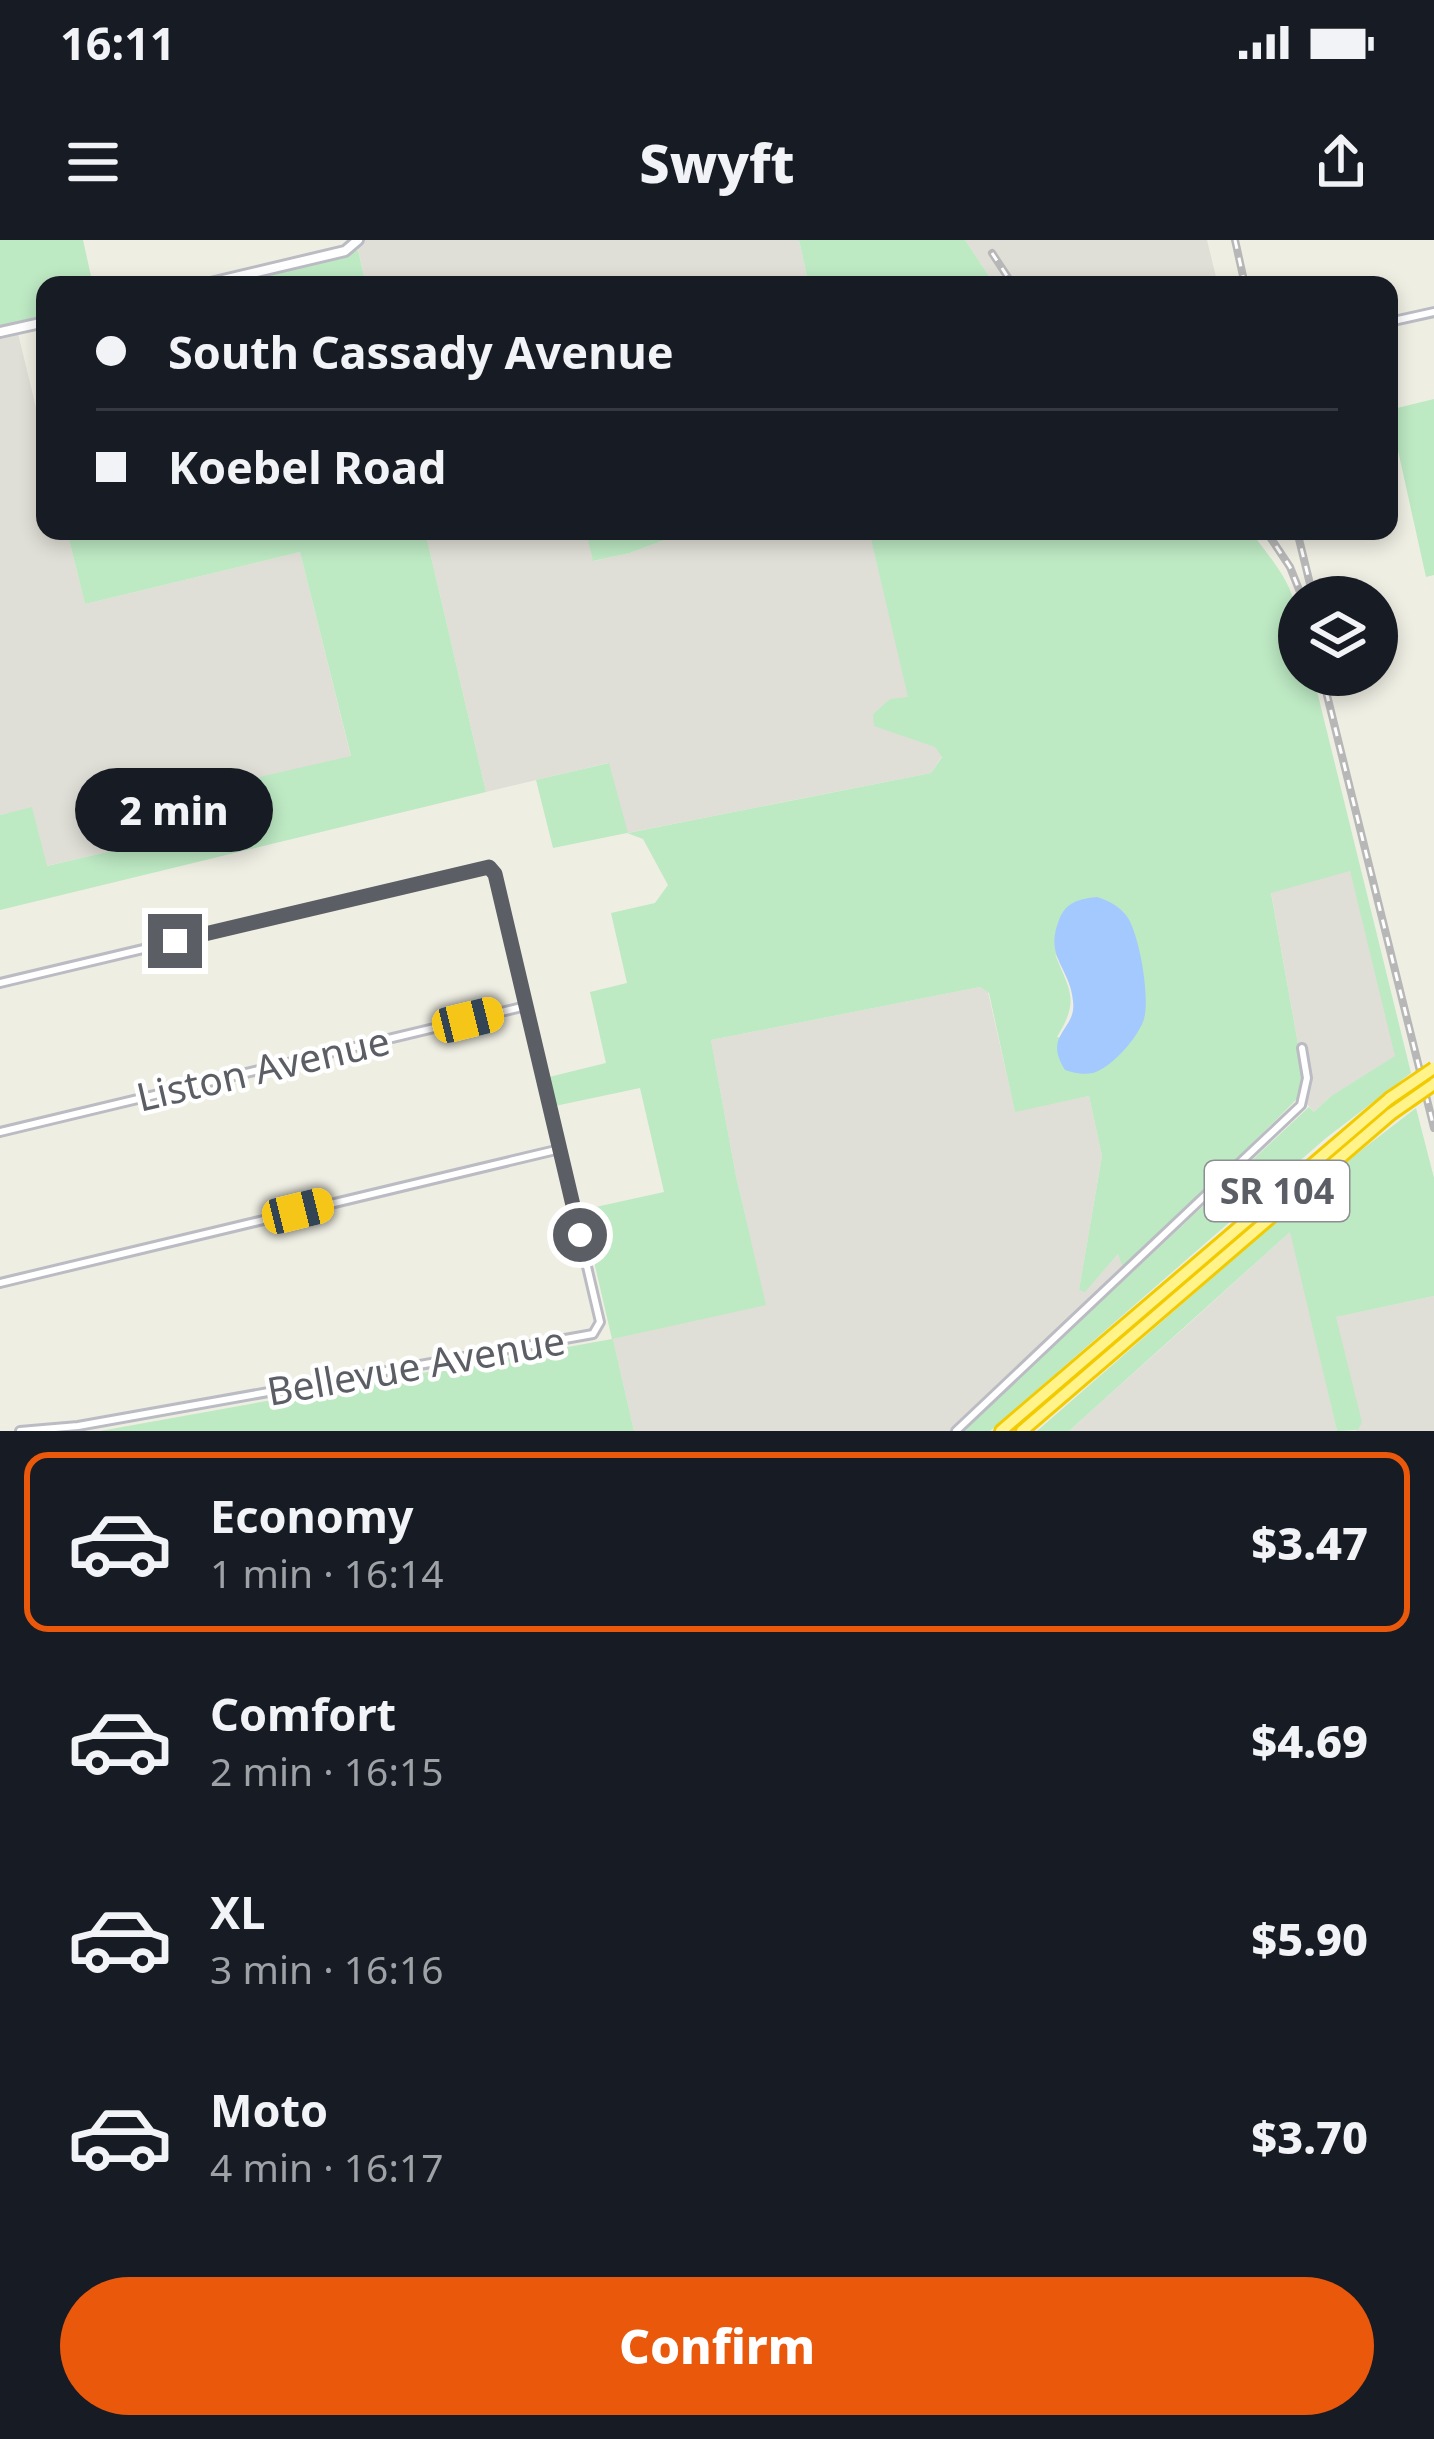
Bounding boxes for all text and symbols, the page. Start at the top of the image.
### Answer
text: 16:11 [60,12,176,73]
text: Swyft [639,125,795,199]
icon: menu [60,129,126,195]
icon: share [1308,129,1374,195]
text: South Cassady Avenue [168,321,674,382]
text: Koebel Road [168,436,446,497]
map controls [1278,576,1398,696]
button: layers [1278,576,1398,696]
callout: 2 min [76,767,274,851]
text: 2 min [120,783,228,836]
route end [148,914,202,968]
car [429,994,507,1046]
street label: Liston Avenue [131,1013,394,1122]
road number: SR 104 [1205,1161,1349,1221]
car [259,1185,337,1237]
route start [553,1208,607,1262]
street label: Bellevue Avenue [263,1312,569,1417]
text: Economy [210,1485,414,1546]
icon: car [66,1488,174,1596]
text: $3.47 [1251,1512,1368,1573]
text: 1 min · 16:14 [210,1546,444,1599]
text: Comfort [210,1683,396,1744]
icon: car [66,1686,174,1794]
text: $4.69 [1251,1710,1368,1771]
text: 2 min · 16:15 [210,1744,444,1797]
text: XL [210,1881,265,1942]
icon: car [66,1884,174,1992]
text: $5.90 [1251,1908,1368,1969]
text: 3 min · 16:16 [210,1942,444,1995]
text: Moto [210,2079,328,2140]
icon: car [66,2082,174,2190]
text: $3.70 [1251,2106,1368,2167]
text: 4 min · 16:17 [210,2140,444,2193]
button: Confirm [60,2277,1374,2415]

